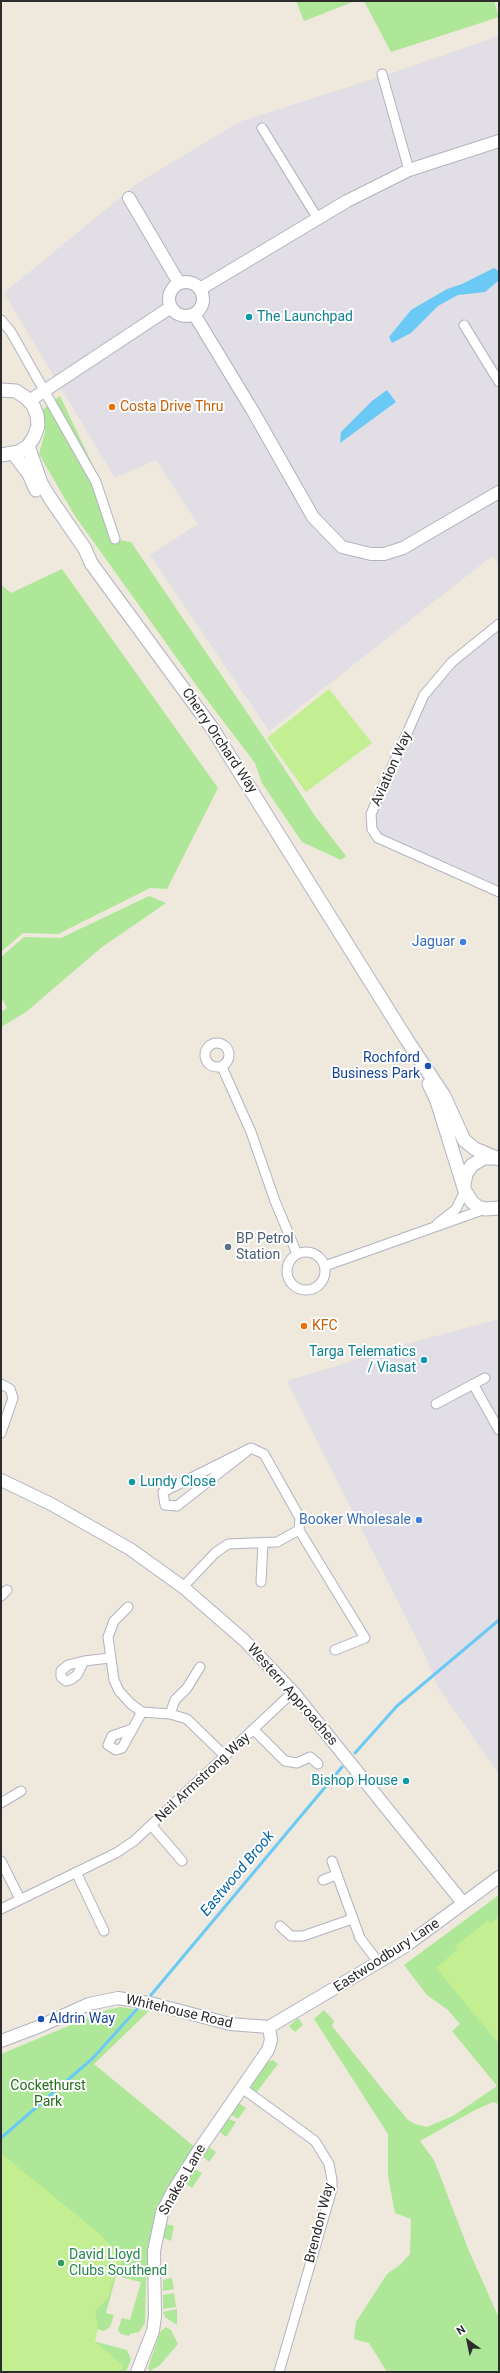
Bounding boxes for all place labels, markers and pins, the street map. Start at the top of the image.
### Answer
place label: The Launchpad [257,309,353,325]
marker: The Launchpad [244,312,254,322]
place label: Costa Drive Thru [120,399,223,415]
marker: Costa Drive Thru [107,402,117,412]
place label: Jaguar [412,934,455,950]
marker: Jaguar [458,937,468,947]
place label: Rochford Business Park [332,1050,420,1082]
marker: Rochford Business Park [423,1061,433,1071]
place label: BP Petrol Station [236,1231,294,1264]
marker: BP Petrol Station [223,1242,233,1252]
place label: KFC [312,1318,338,1334]
marker: KFC [299,1321,309,1331]
place label: Targa Telematics / Viasat [309,1344,416,1376]
marker: Targa Telematics / Viasat [419,1355,429,1365]
place label: Lundy Close [140,1474,216,1490]
marker: Lundy Close [127,1477,137,1487]
place label: Booker Wholesale [299,1512,411,1528]
marker: Booker Wholesale [414,1515,424,1525]
place label: Bishop House [311,1773,398,1789]
marker: Bishop House [401,1776,411,1786]
place label: Aldrin Way [49,2011,115,2027]
marker: Aldrin Way [36,2014,46,2024]
place label: David Lloyd Clubs Southend [69,2247,167,2280]
marker: David Lloyd Clubs Southend [56,2258,66,2268]

